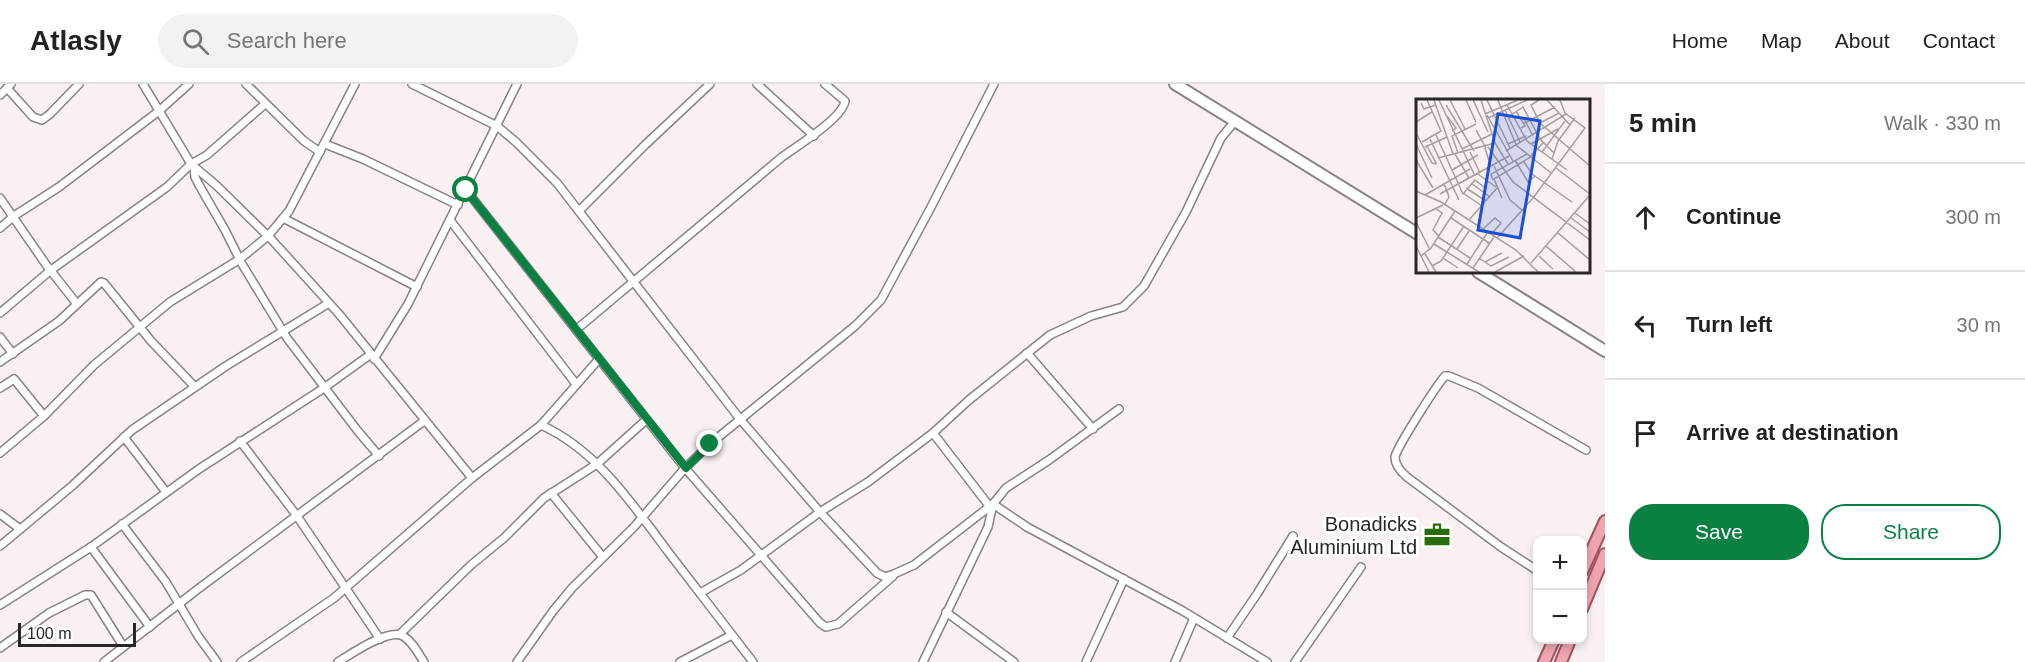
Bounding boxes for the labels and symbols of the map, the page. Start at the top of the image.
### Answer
inset map [1416,99,1590,273]
route start [452,176,478,202]
route end [696,430,722,456]
place label: Bonadicks Aluminium Ltd [1290,513,1417,558]
office icon: Bonadicks Aluminium Ltd [1422,520,1452,550]
scale bar [18,620,136,648]

